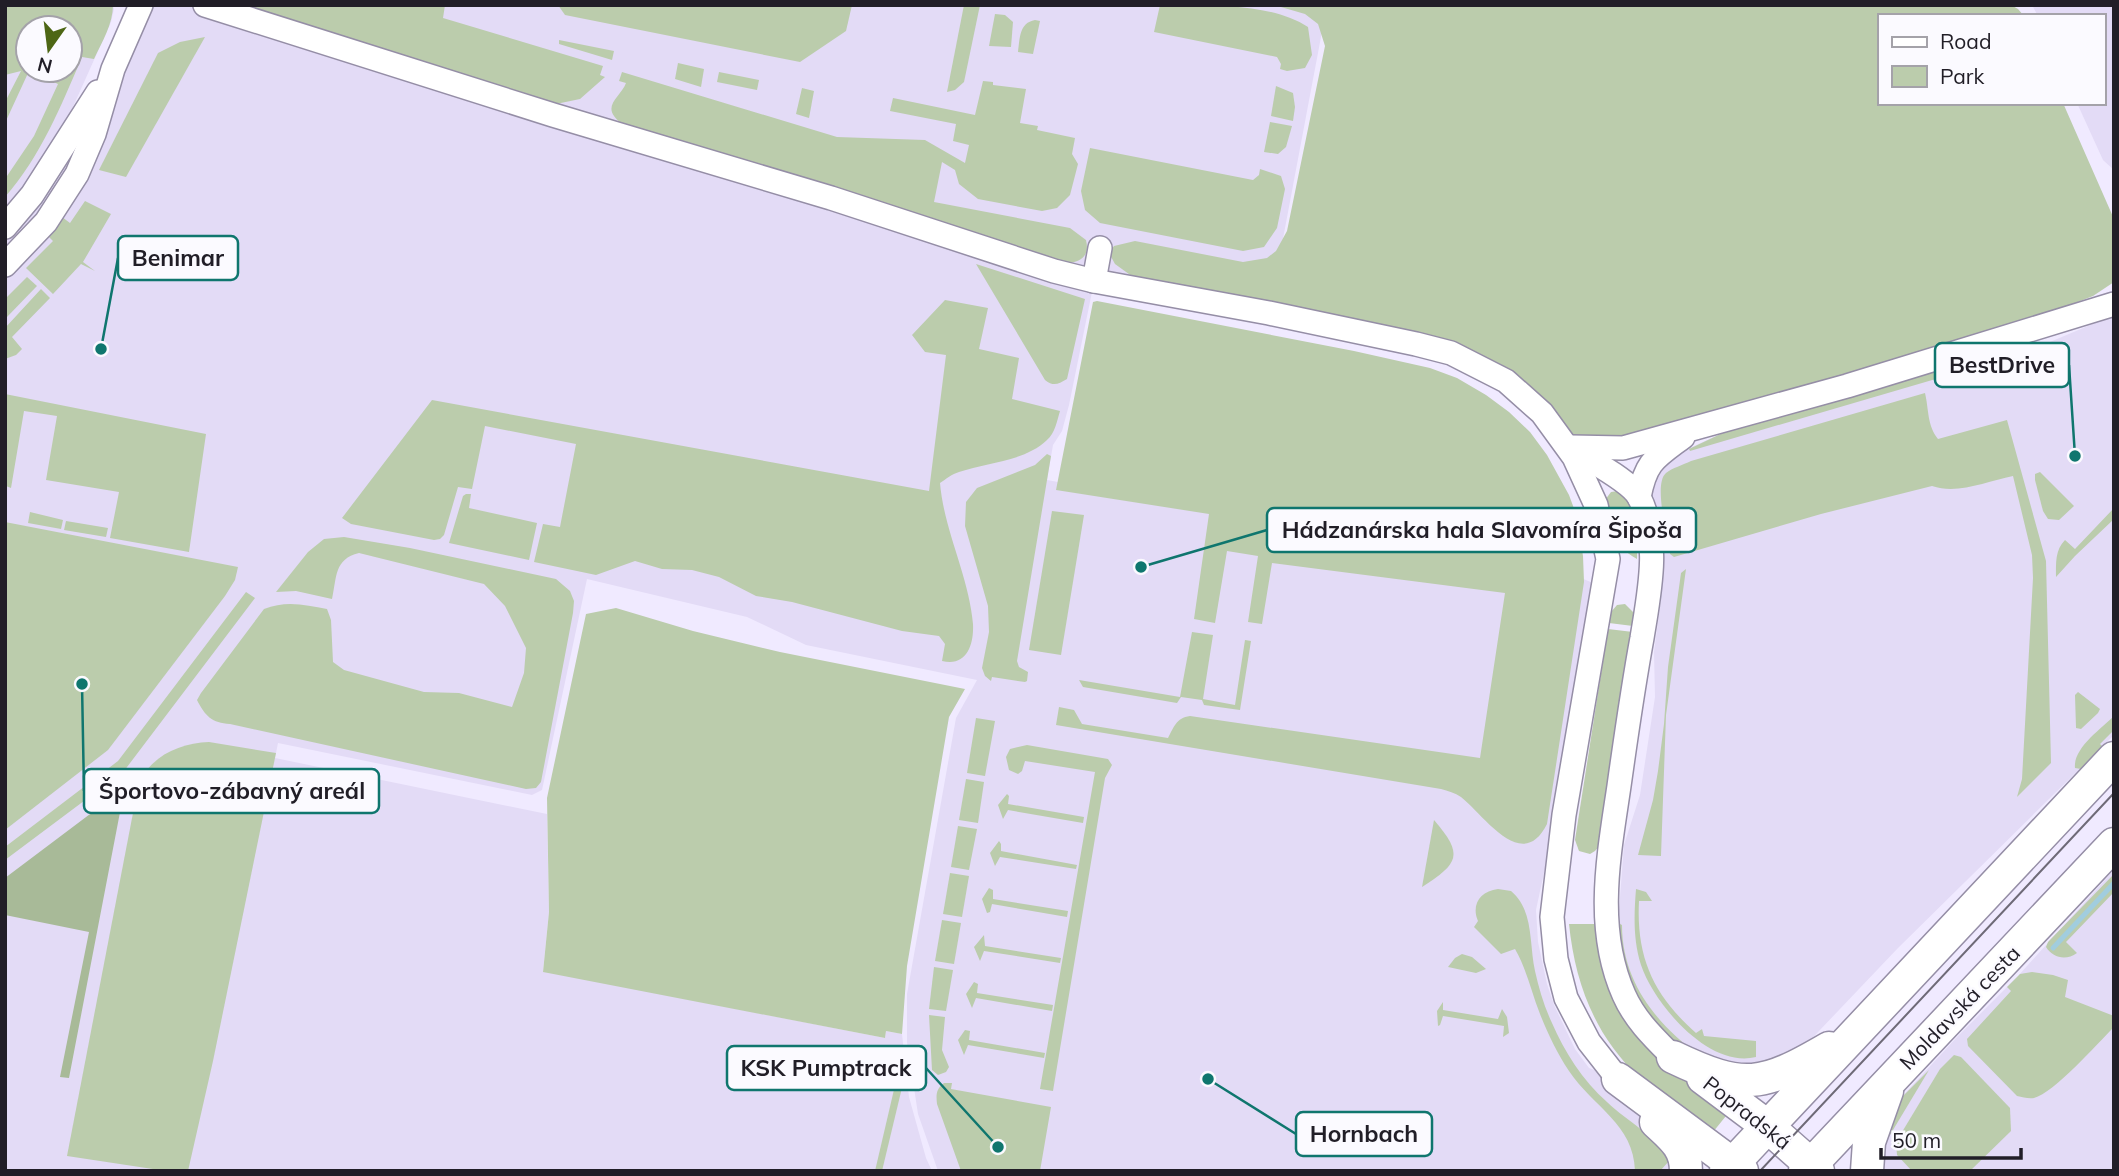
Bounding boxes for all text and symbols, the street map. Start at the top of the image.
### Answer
north arrow [14,14,84,84]
legend [1878,14,2105,105]
text: Road [1940,28,1991,54]
text: N [35,52,55,79]
text: Park [1940,63,1984,89]
callout: Benimar [118,236,238,280]
text: Benimar [132,243,224,272]
callout: BestDrive [1935,343,2069,387]
text: BestDrive [1949,350,2055,379]
callout: Hádzanárska hala Slavomíra Šipoša [1267,508,1696,552]
text: Hádzanárska hala Slavomíra Šipoša [1282,515,1682,544]
callout: Športovo-zábavný areál [84,769,379,813]
text: Športovo-zábavný areál [99,776,365,805]
street label: Moldavská cesta [1894,940,2025,1075]
callout: KSK Pumptrack [727,1046,926,1090]
text: KSK Pumptrack [740,1053,913,1082]
street label: Popradská [1699,1070,1797,1155]
callout: Hornbach [1296,1112,1432,1156]
scale bar [1881,1116,2021,1160]
text: Hornbach [1310,1119,1418,1148]
text: 50 m [1892,1127,1941,1153]

